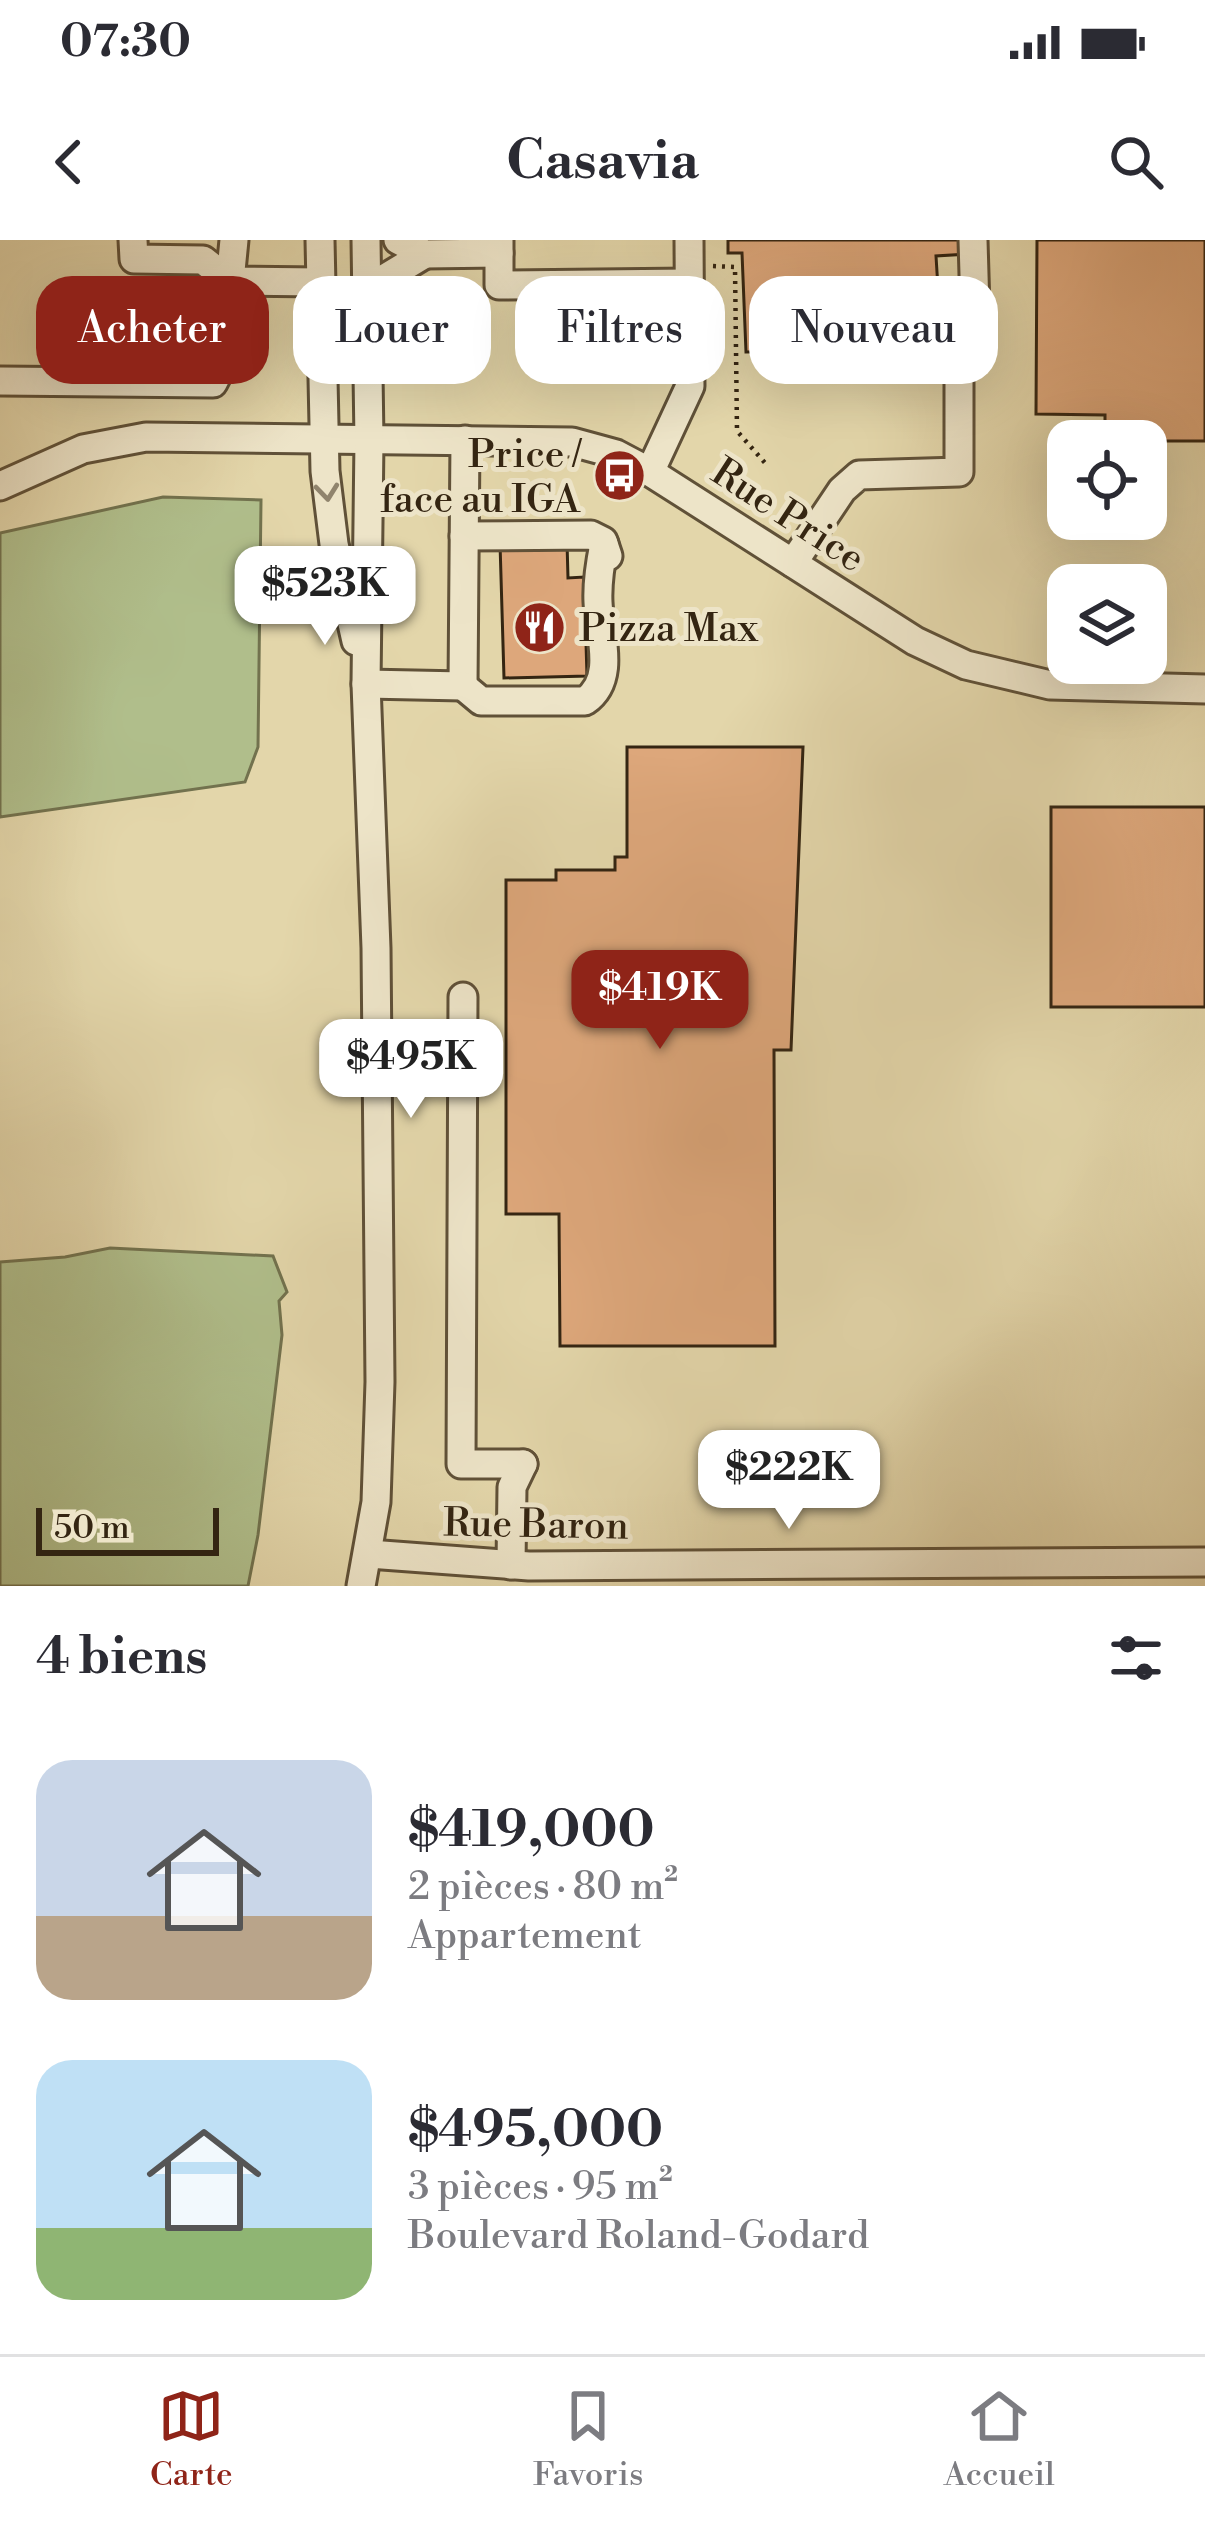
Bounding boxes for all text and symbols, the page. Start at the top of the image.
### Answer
text: 07:30 [60,14,191,71]
text: Casavia [506,128,699,196]
icon: back [36,129,102,195]
icon: search [1103,129,1169,195]
chip: Acheter [36,276,269,384]
chip: Louer [293,276,491,384]
chip: Filtres [515,276,725,384]
chip: Nouveau [749,276,998,384]
map controls [1047,420,1167,684]
button: locate [1047,420,1167,540]
place label: Price / face au IGA [380,431,583,525]
bus stop icon: Price / face au IGA [591,447,647,503]
street label: Rue Price [702,448,874,584]
one-way arrow [314,482,340,501]
pin: $523K [241,546,409,648]
text: $523K [262,560,388,609]
button: layers [1047,564,1167,684]
restaurant icon: Pizza Max [512,599,568,655]
place label: Pizza Max [579,605,759,654]
pin: $419K [576,950,744,1052]
text: $419K [598,964,722,1013]
pin: $495K [327,1019,495,1121]
text: $495K [346,1033,476,1082]
pin: $222K [705,1430,873,1532]
text: $222K [725,1444,853,1493]
street label: Rue Baron [443,1499,629,1552]
scale bar [36,1502,219,1555]
text: 50 m [54,1508,130,1549]
icon: filters [1103,1625,1169,1691]
text: 4 biens [36,1626,207,1690]
text: $419,000 [408,1799,655,1863]
icon: home [132,1808,276,1952]
text: 2 pièces · 80 m² [408,1863,678,1912]
text: Appartement [408,1912,642,1961]
text: $495,000 [408,2099,663,2163]
icon: home [132,2108,276,2252]
text: 3 pièces · 95 m² [408,2163,673,2212]
text: Boulevard Roland-Godard [408,2212,869,2261]
tab: Carte [150,2383,233,2496]
tab: Favoris [533,2383,643,2496]
tab: Accueil [944,2383,1055,2496]

